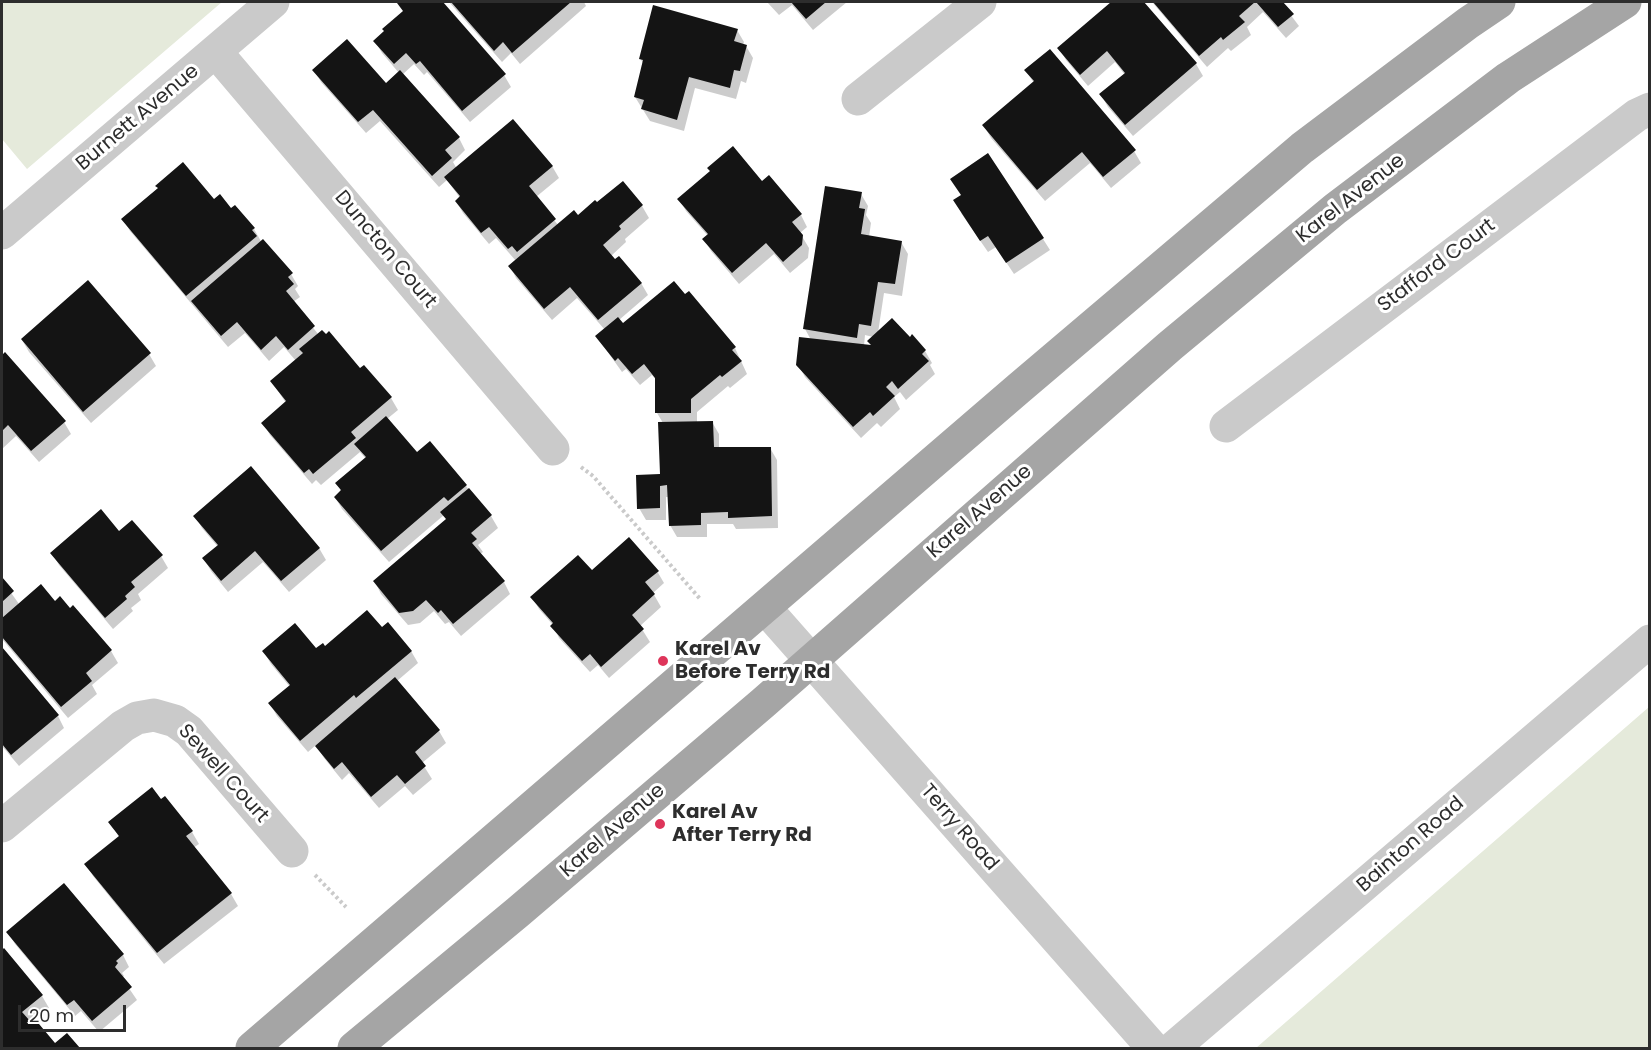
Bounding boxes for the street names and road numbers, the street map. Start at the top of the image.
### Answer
street label: Burnett Avenue [72,60,204,176]
street label: Karel Avenue [1292,149,1410,249]
street label: Duncton Court [329,186,441,314]
street label: Stafford Court [1374,214,1500,318]
street label: Karel Avenue [923,460,1037,564]
street label: Sewell Court [173,720,273,828]
street label: Karel Avenue [556,779,670,883]
street label: Terry Road [915,780,1003,876]
street label: Bainton Road [1353,792,1469,898]

